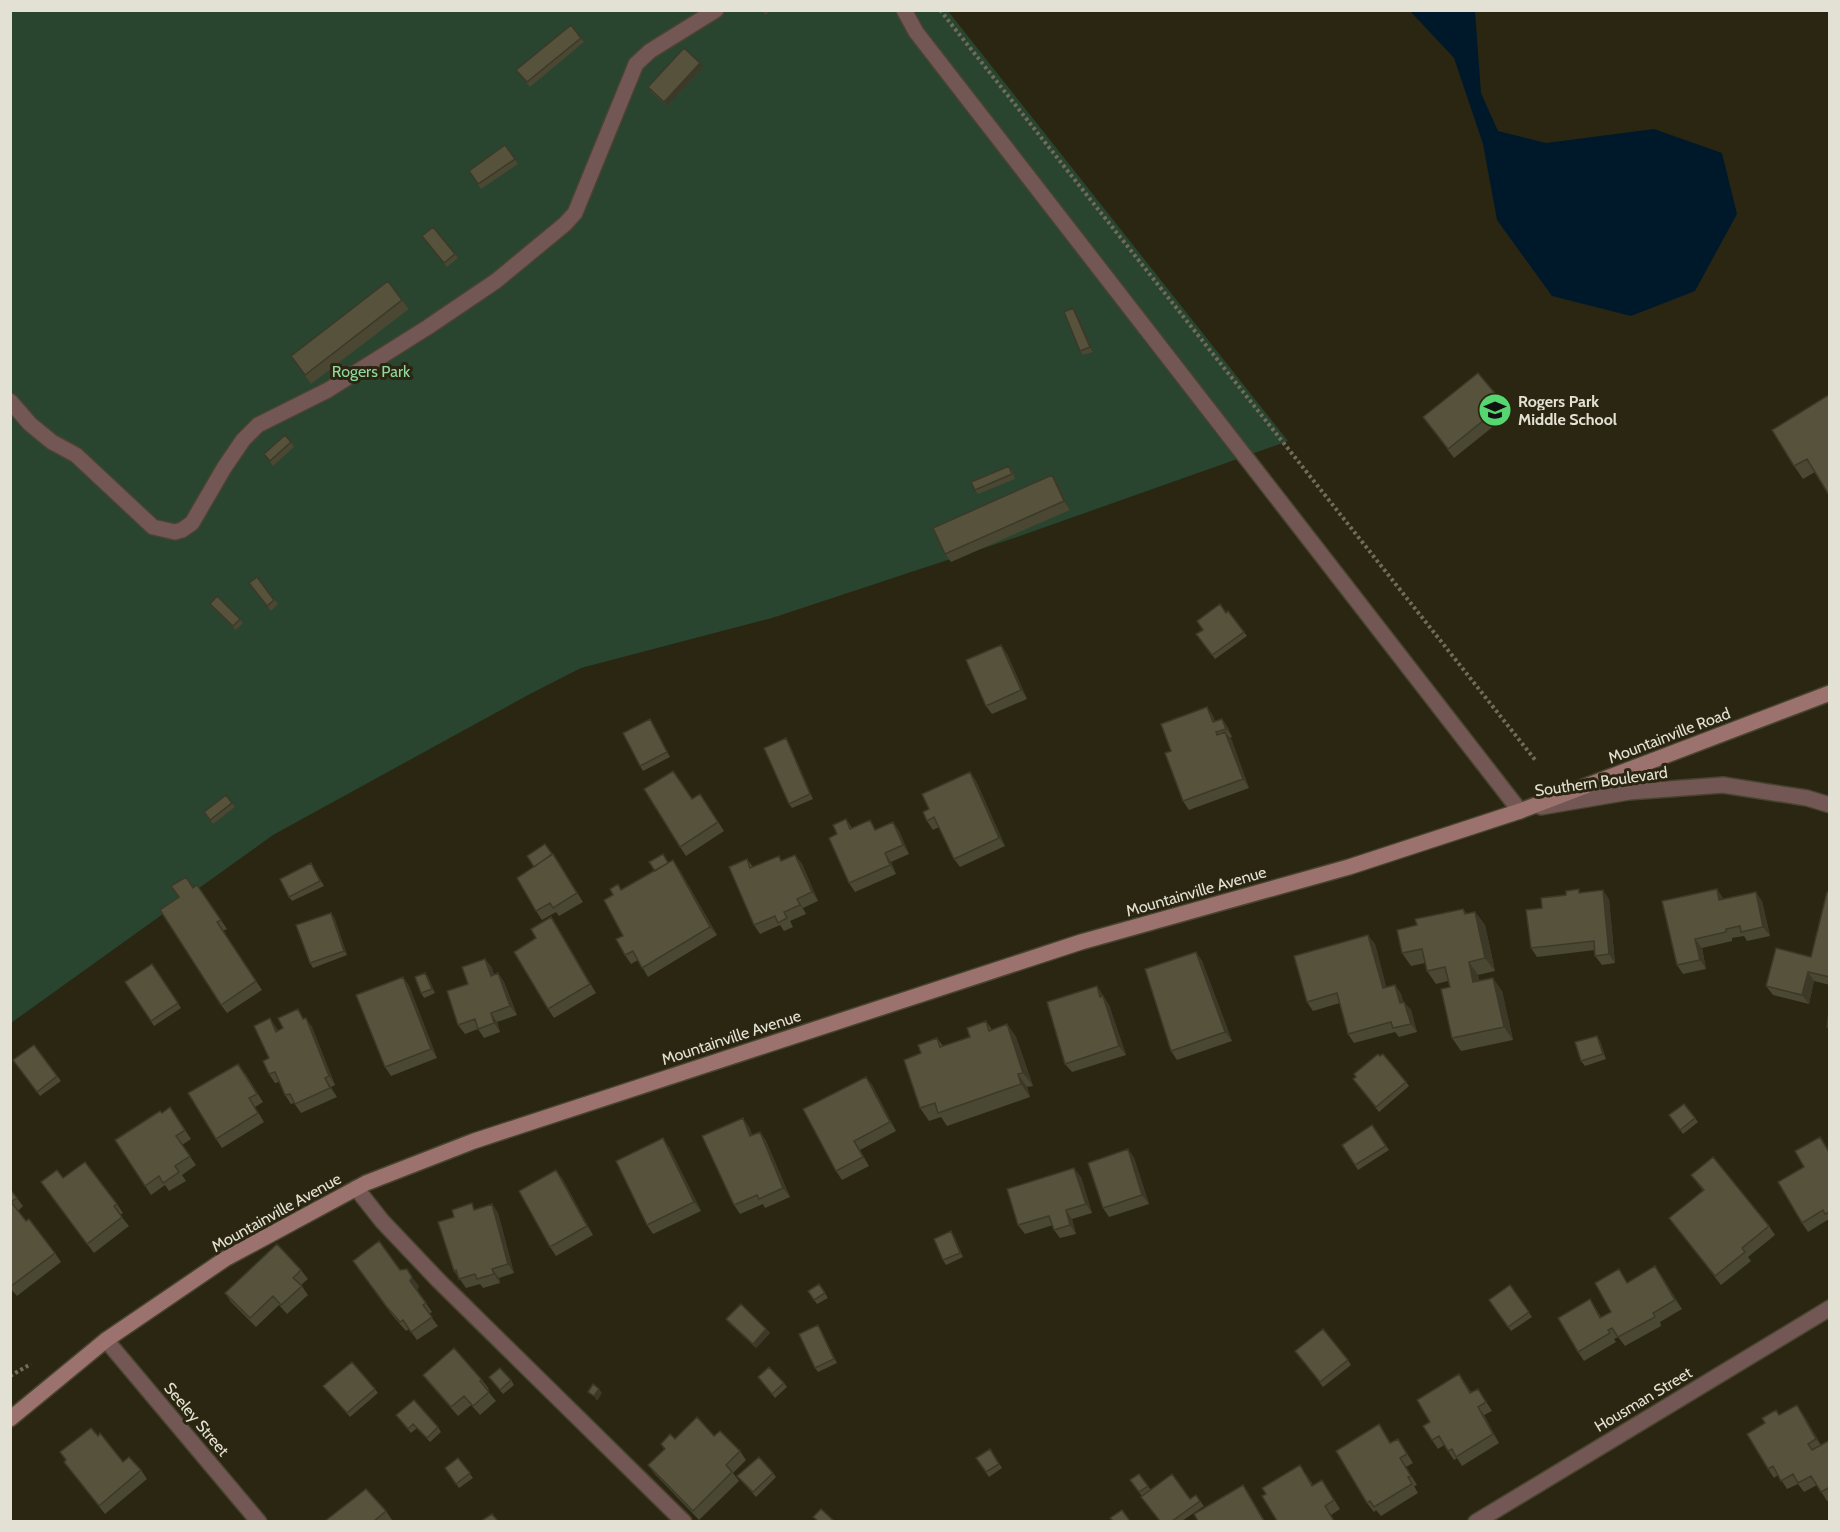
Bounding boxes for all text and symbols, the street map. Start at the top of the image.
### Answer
park label: Rogers Park [332,362,411,381]
school or university icon: Rogers Park Middle School [1477,392,1513,428]
place label: Rogers Park Middle School [1518,392,1617,429]
street label: Mountainville Road [1605,703,1733,767]
street label: Southern Boulevard [1533,763,1669,800]
street label: Mountainville Avenue [1124,862,1269,921]
street label: Mountainville Avenue [659,1006,803,1069]
street label: Mountainville Avenue [208,1169,344,1256]
street label: Housman Street [1591,1363,1696,1436]
street label: Seeley Street [160,1379,233,1460]

